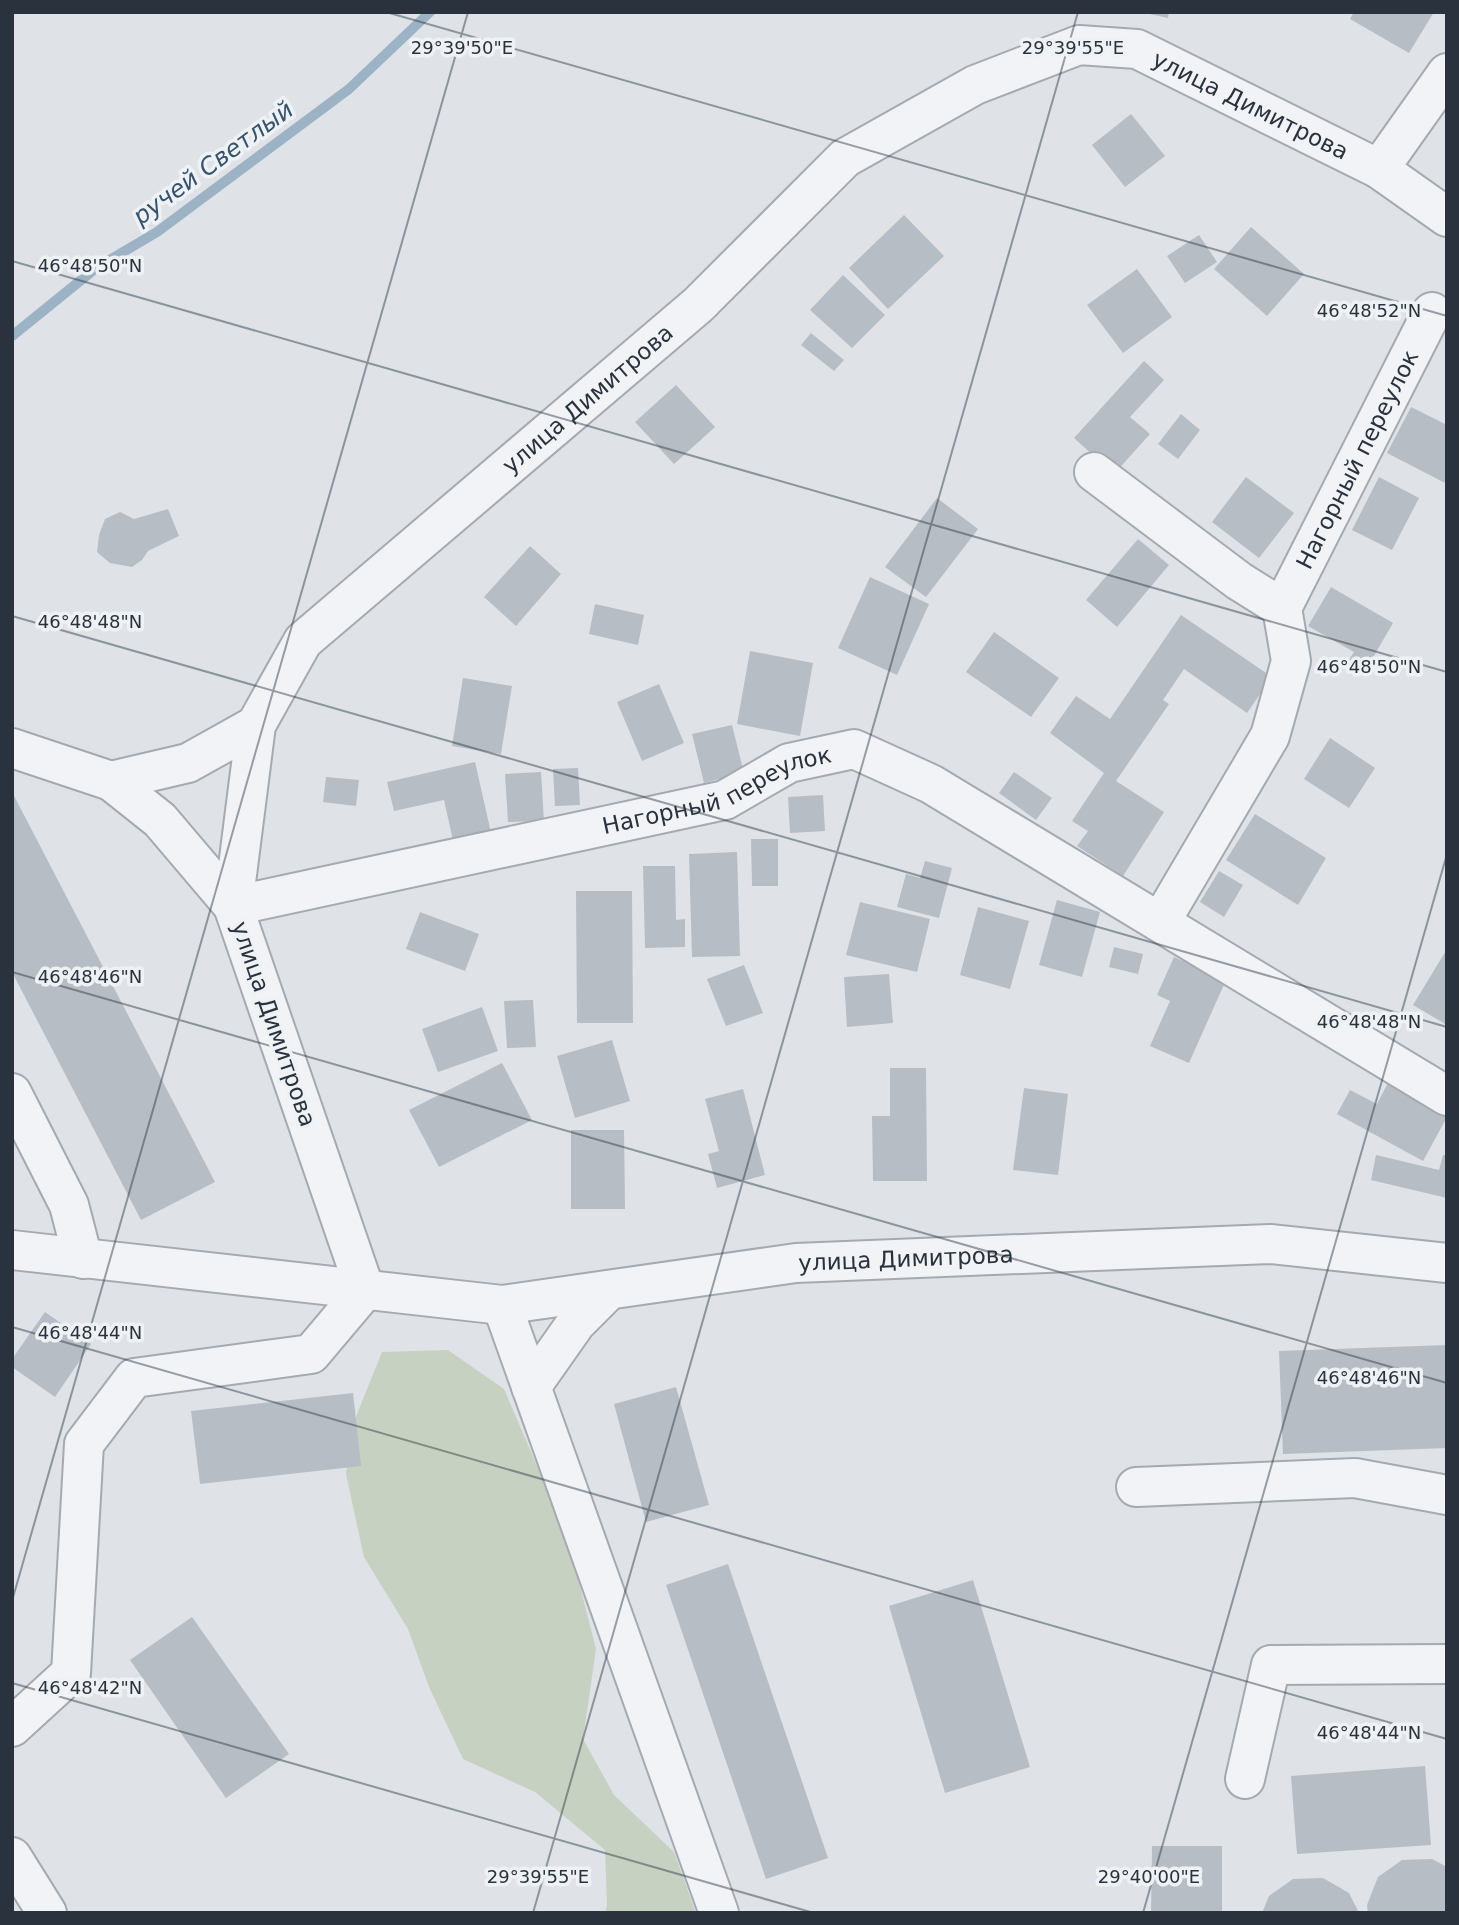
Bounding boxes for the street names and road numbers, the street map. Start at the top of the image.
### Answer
street label: улица Димитрова [1148,46,1353,165]
street label: улица Димитрова [497,319,678,479]
street label: Нагорный переулок [1291,345,1424,573]
street label: Нагорный переулок [600,741,834,839]
street label: улица Димитрова [227,918,321,1130]
street label: улица Димитрова [798,1241,1014,1276]

